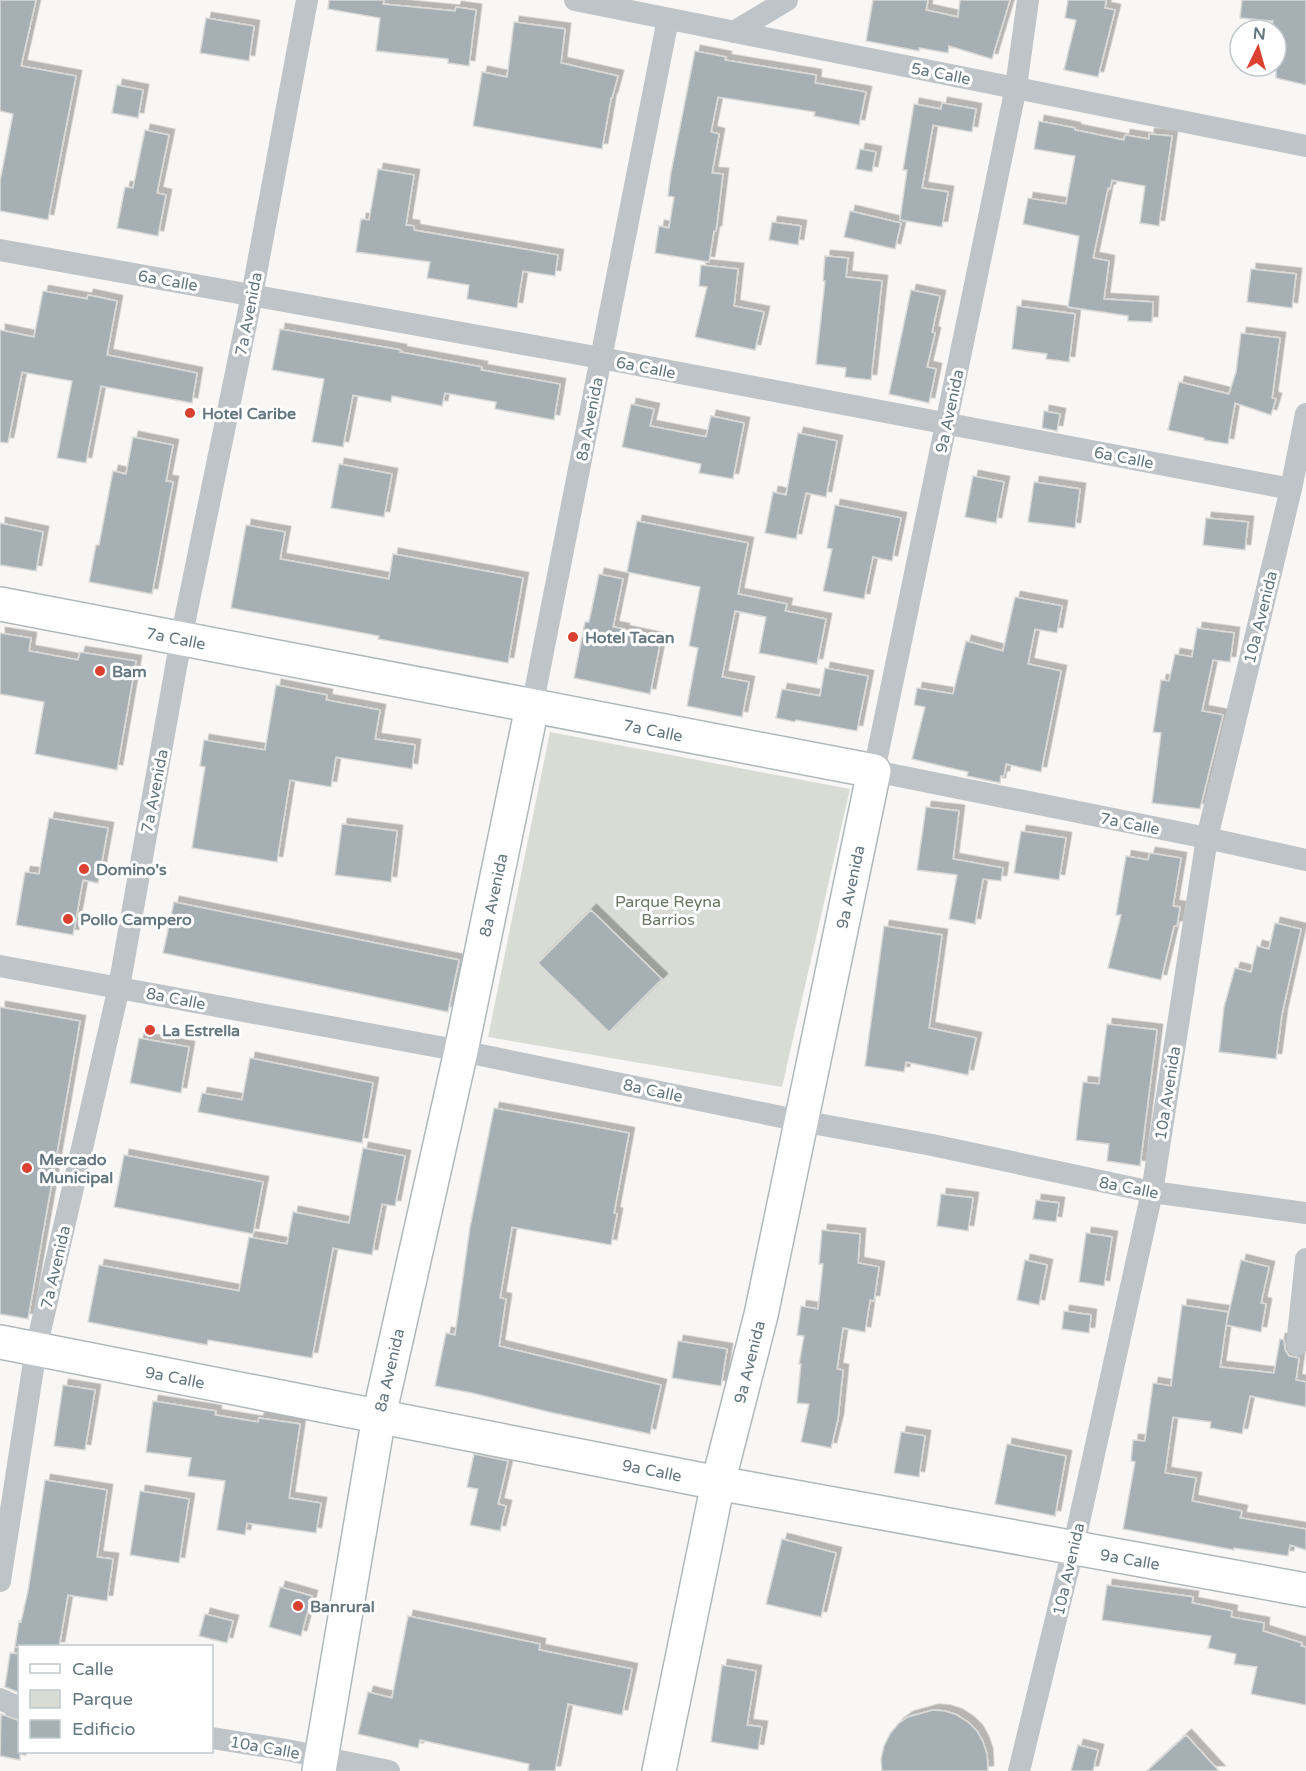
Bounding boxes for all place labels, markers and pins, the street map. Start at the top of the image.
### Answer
place label: Hotel Caribe [202,404,296,424]
marker: Hotel Caribe [183,406,197,420]
place label: Hotel Tacan [585,628,674,648]
marker: Hotel Tacan [566,630,580,644]
place label: Bam [112,662,147,682]
marker: Bam [93,664,107,678]
place label: Domino's [96,860,167,880]
marker: Domino's [77,862,91,876]
place label: Pollo Campero [80,910,192,930]
marker: Pollo Campero [61,912,75,926]
place label: La Estrella [162,1021,240,1041]
marker: La Estrella [143,1023,157,1037]
place label: Mercado Municipal [39,1150,113,1188]
marker: Mercado Municipal [20,1161,34,1175]
place label: Banrural [310,1597,375,1617]
marker: Banrural [291,1599,305,1613]

